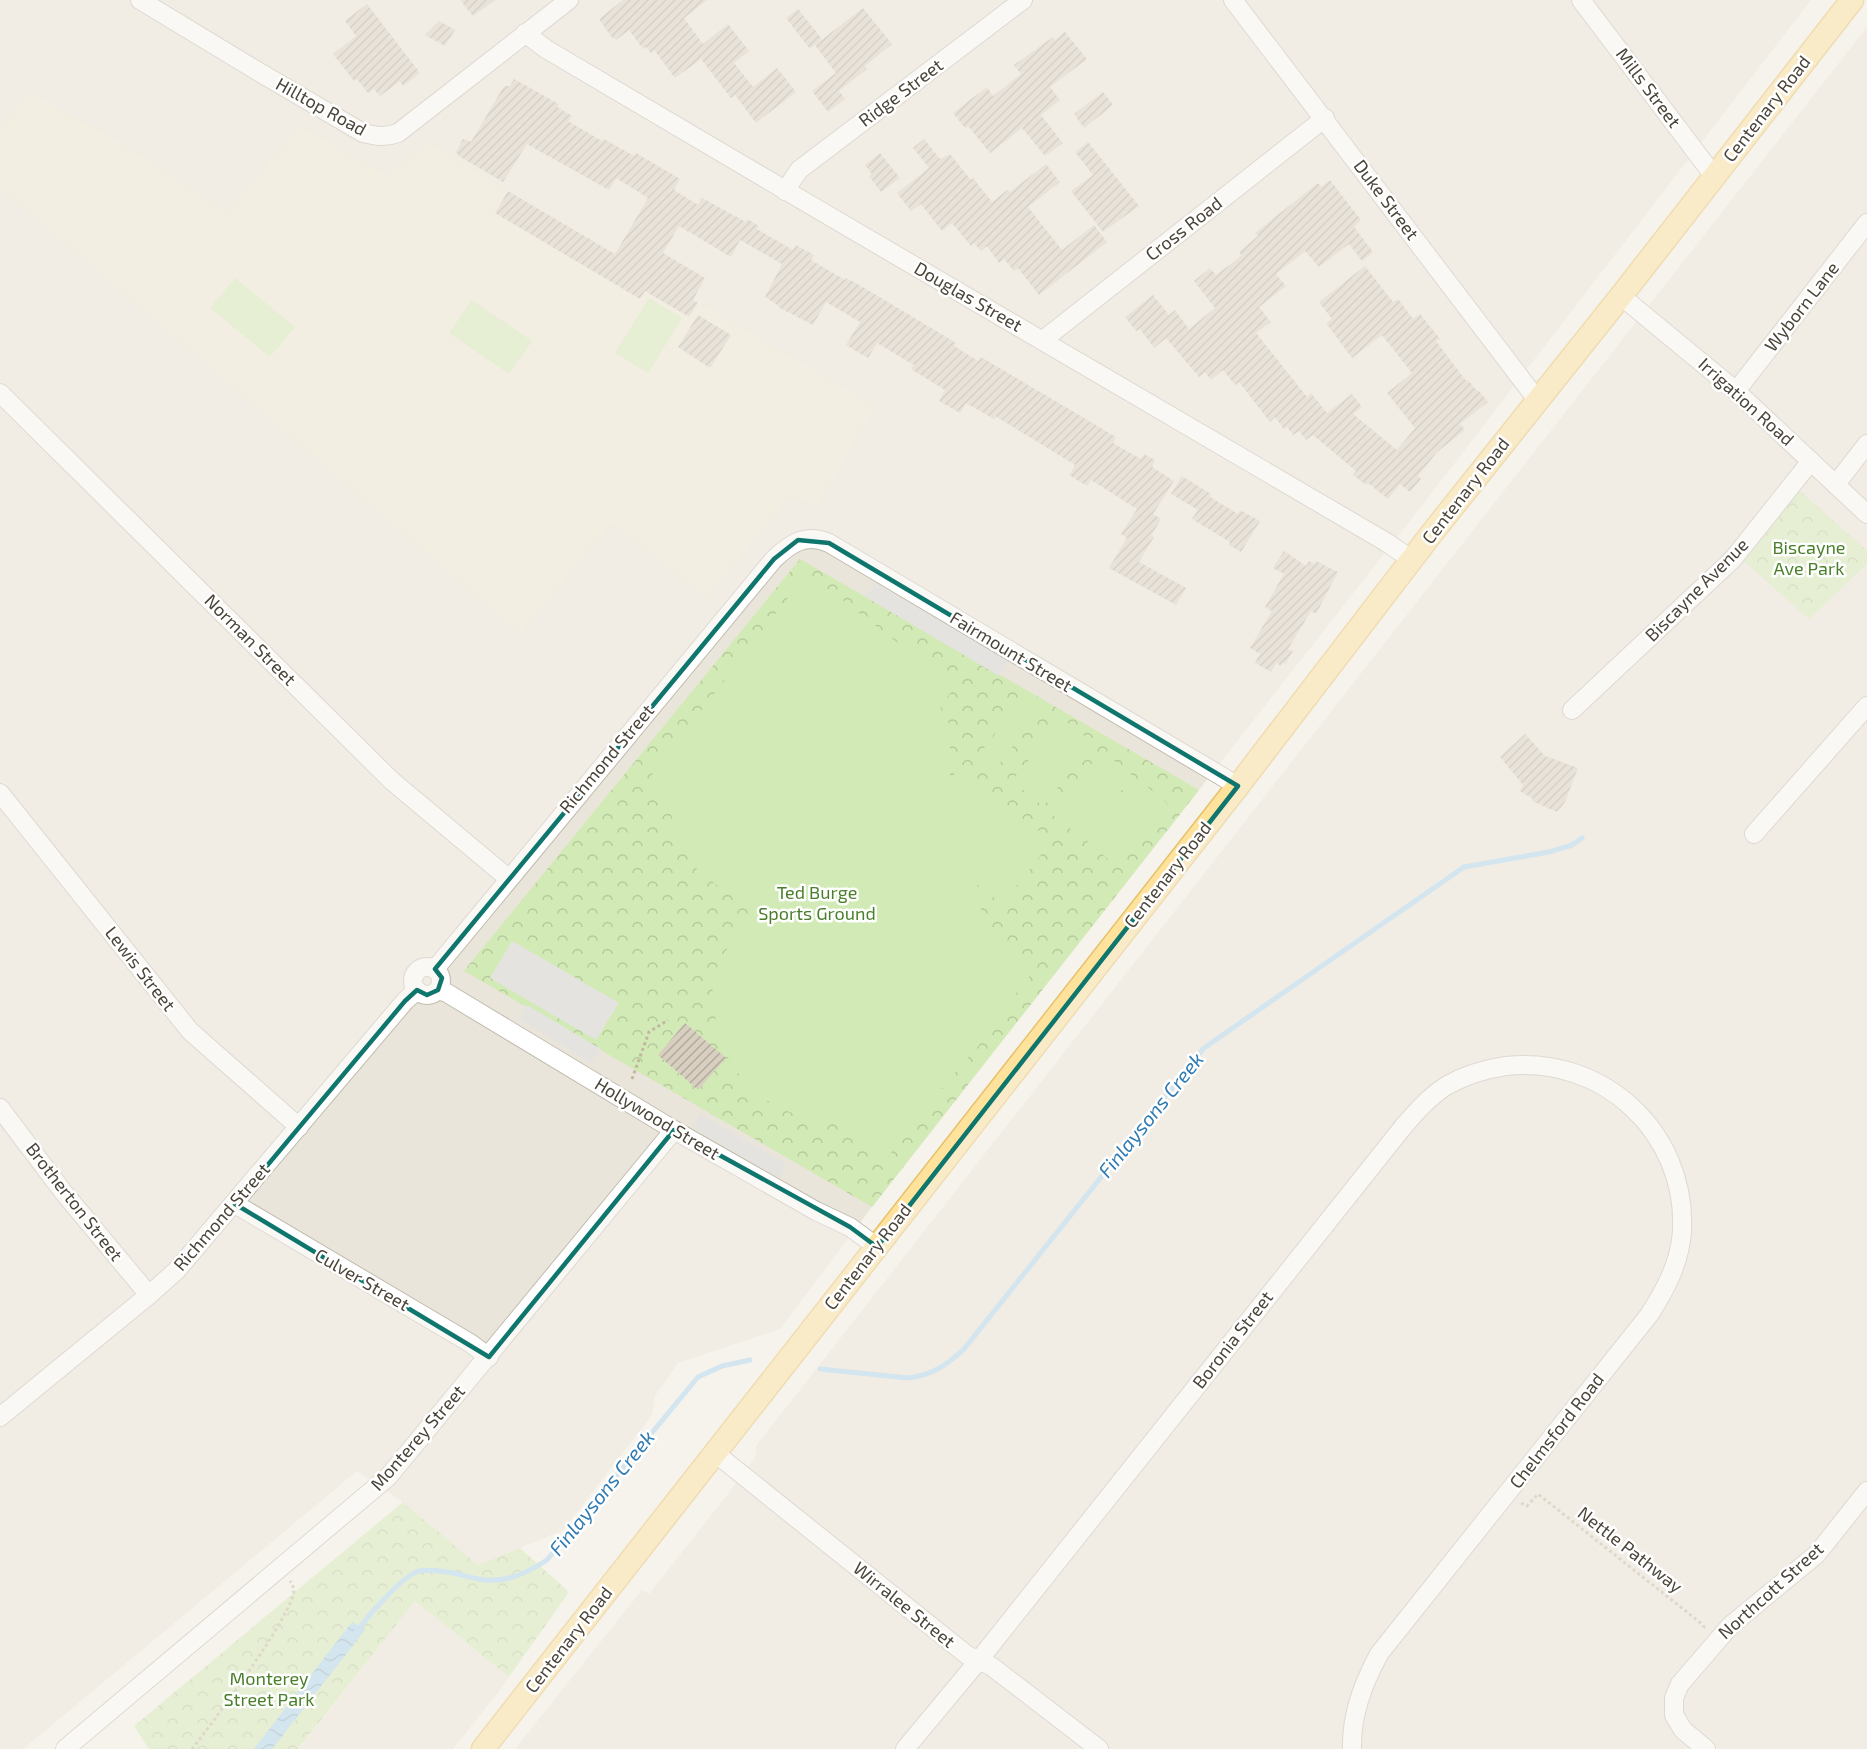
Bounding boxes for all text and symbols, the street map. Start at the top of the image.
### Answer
street label: Mills Street [1612,43,1686,132]
street label: Centenary Road [1718,51,1815,166]
street label: Ridge Street [854,53,947,131]
street label: Hilltop Road [272,72,371,140]
street label: Duke Street [1349,155,1424,244]
street label: Cross Road [1141,191,1226,265]
street label: Douglas Street [911,256,1026,336]
street label: Wyborn Lane [1759,257,1843,356]
street label: Irrigation Road [1694,353,1799,450]
street label: Centenary Road [1417,433,1514,548]
street label: Biscayne Avenue [1640,533,1753,646]
park label: Biscayne Ave Park [1772,536,1846,579]
street label: Norman Street [200,589,301,690]
street label: Fairmount Street [947,606,1077,696]
street label: Richmond Street [554,699,658,817]
street label: Centenary Road [1119,817,1216,932]
park label: Ted Burge Sports Ground [758,881,876,924]
street label: Lewis Street [101,922,181,1015]
water label: Finlaysons Creek [1092,1047,1209,1182]
street label: Hollywood Street [591,1072,724,1164]
street label: Brotherton Street [22,1138,128,1265]
street label: Richmond Street [168,1158,274,1275]
street label: Centenary Road [819,1199,916,1314]
street label: Culver Street [311,1243,414,1315]
street label: Boronia Street [1187,1286,1277,1392]
street label: Chelmsford Road [1504,1368,1608,1492]
street label: Monterey Street [365,1380,469,1495]
water label: Finlaysons Creek [543,1425,660,1560]
street label: Nettle Pathway [1574,1501,1688,1597]
street label: Northcott Street [1713,1537,1828,1643]
street label: Wirralee Street [849,1556,960,1652]
street label: Centenary Road [520,1582,617,1697]
park label: Monterey Street Park [224,1667,314,1710]

